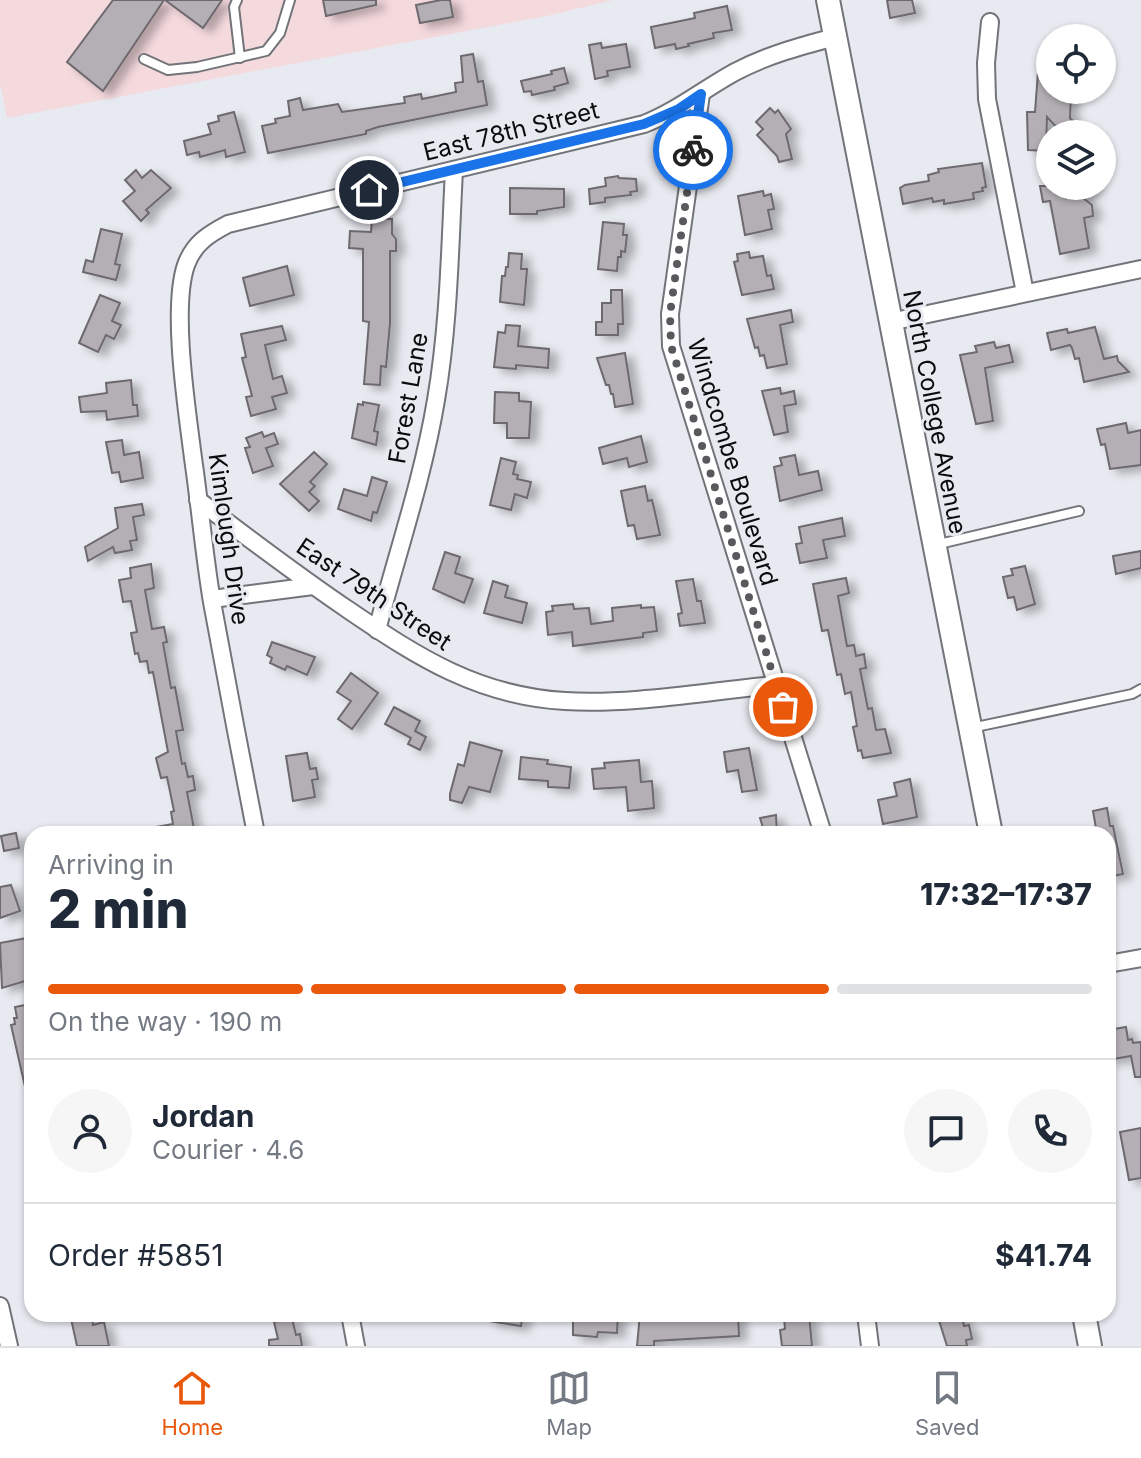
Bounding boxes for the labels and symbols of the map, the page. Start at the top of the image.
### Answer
street label: East 78th Street [420,95,602,167]
courier [653,110,733,190]
pin [335,156,403,224]
street label: North College Avenue [897,288,973,536]
street label: Forest Lane [382,330,434,466]
street label: Windcombe Boulevard [682,335,784,589]
street label: Kimlough Drive [203,451,255,627]
street label: East 79th Street [291,532,457,657]
pin [749,673,817,741]

